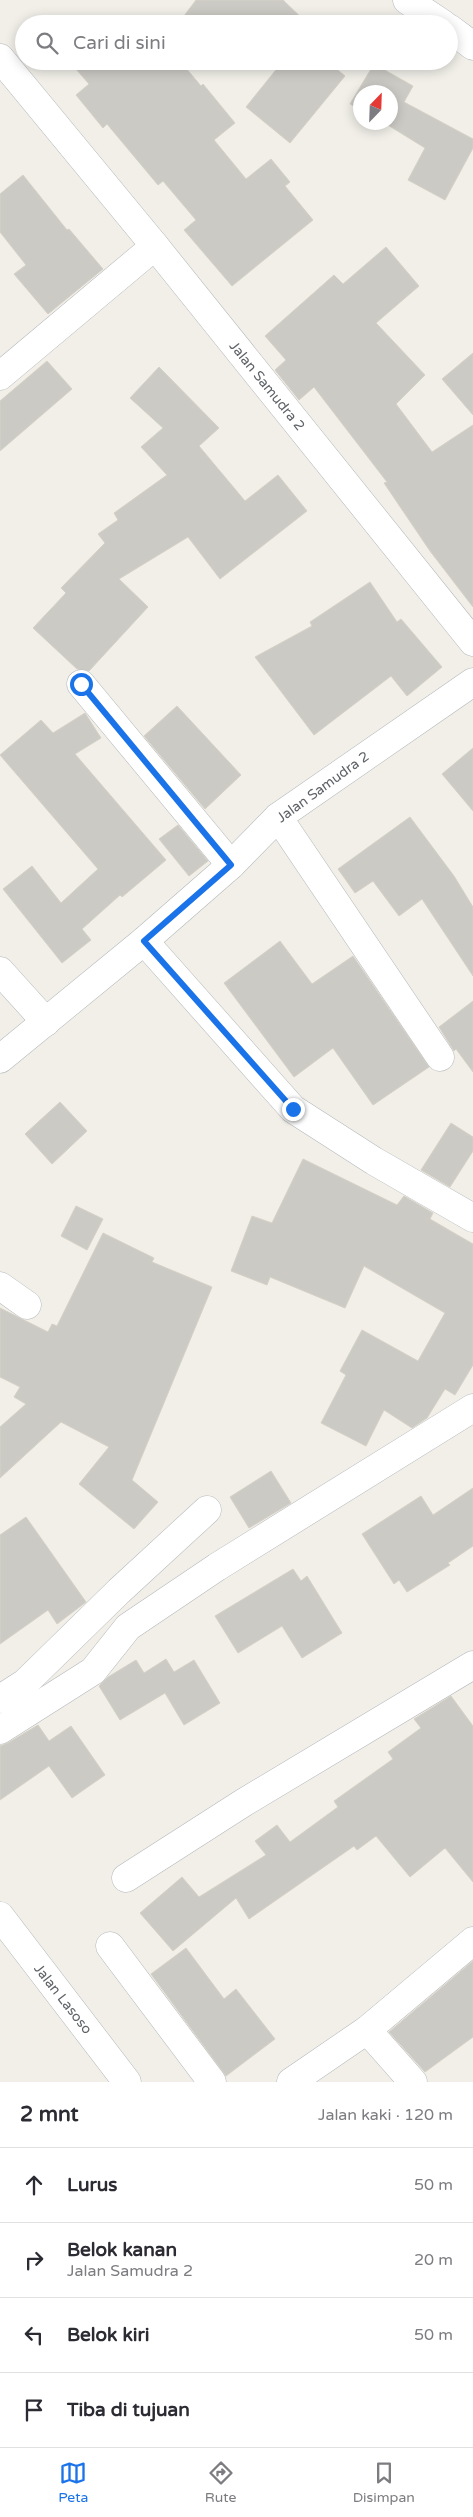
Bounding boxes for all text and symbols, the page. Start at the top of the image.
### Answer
search box [15,15,458,70]
icon: search [33,29,61,57]
text: Cari di sini [73,32,166,54]
north arrow [353,85,398,130]
street label: Jalan Samudra 2 [226,338,308,434]
route start [70,673,93,696]
street label: Jalan Samudra 2 [273,748,373,826]
route end [282,1098,305,1121]
street label: Jalan Lasoso [30,1961,96,2037]
text: 2 mnt [20,2102,79,2127]
text: Jalan kaki · 120 m [318,2105,453,2125]
icon: ahead [20,2171,48,2199]
text: Lurus [67,2174,117,2196]
text: 50 m [414,2175,453,2195]
text: Belok kanan [67,2239,177,2261]
icon: right [20,2246,48,2274]
text: 20 m [414,2250,453,2270]
text: Jalan Samudra 2 [67,2261,193,2281]
icon: left [20,2321,48,2349]
text: Belok kiri [67,2324,150,2346]
text: 50 m [414,2325,453,2345]
icon: arrive [20,2396,48,2424]
text: Tiba di tujuan [67,2399,190,2421]
tab: Peta [58,2459,88,2506]
tab: Rute [205,2459,236,2506]
tab: Disimpan [353,2459,415,2506]

